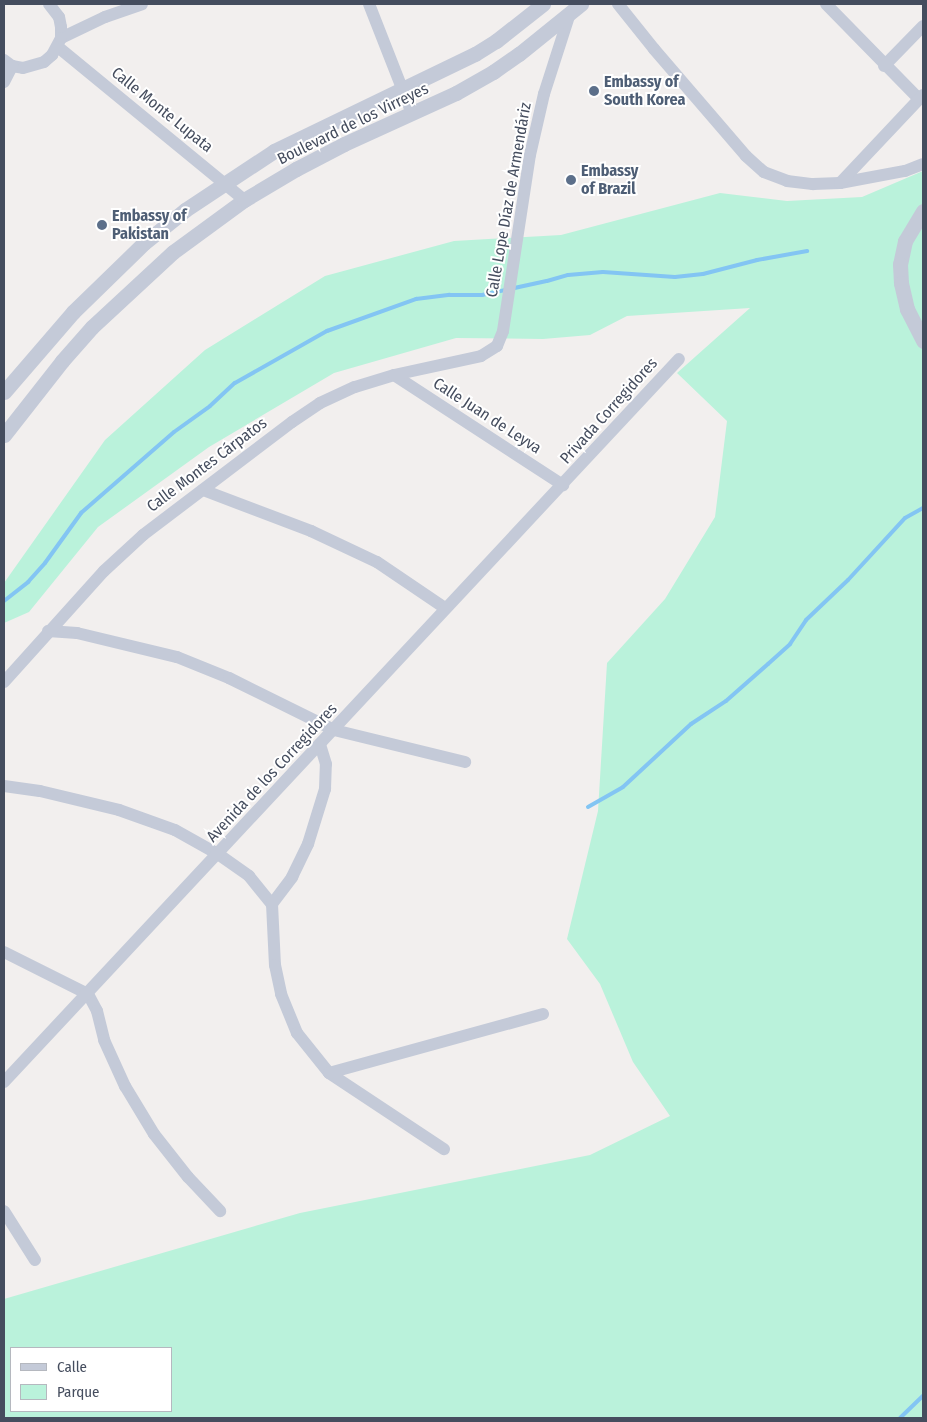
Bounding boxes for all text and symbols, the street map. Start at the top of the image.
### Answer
street label: Calle Monte Lupata [107,63,217,157]
place label: Embassy of South Korea [604,72,685,110]
street label: Boulevard de los Virreyes [274,79,432,169]
marker: Embassy of South Korea [588,85,600,97]
street label: Calle Lope Díaz de Armendáriz [482,101,536,299]
place label: Embassy of Brazil [581,161,638,199]
marker: Embassy of Brazil [565,174,577,186]
place label: Embassy of Pakistan [112,206,186,244]
marker: Embassy of Pakistan [96,219,108,231]
street label: Privada Corregidores [556,354,662,468]
street label: Calle Juan de Leyva [429,374,545,458]
street label: Calle Montes Cárpatos [143,414,271,516]
street label: Avenida de los Corregidores [203,700,341,846]
legend [10,1347,172,1412]
text: Calle [57,1358,87,1376]
text: Parque [57,1383,100,1401]

